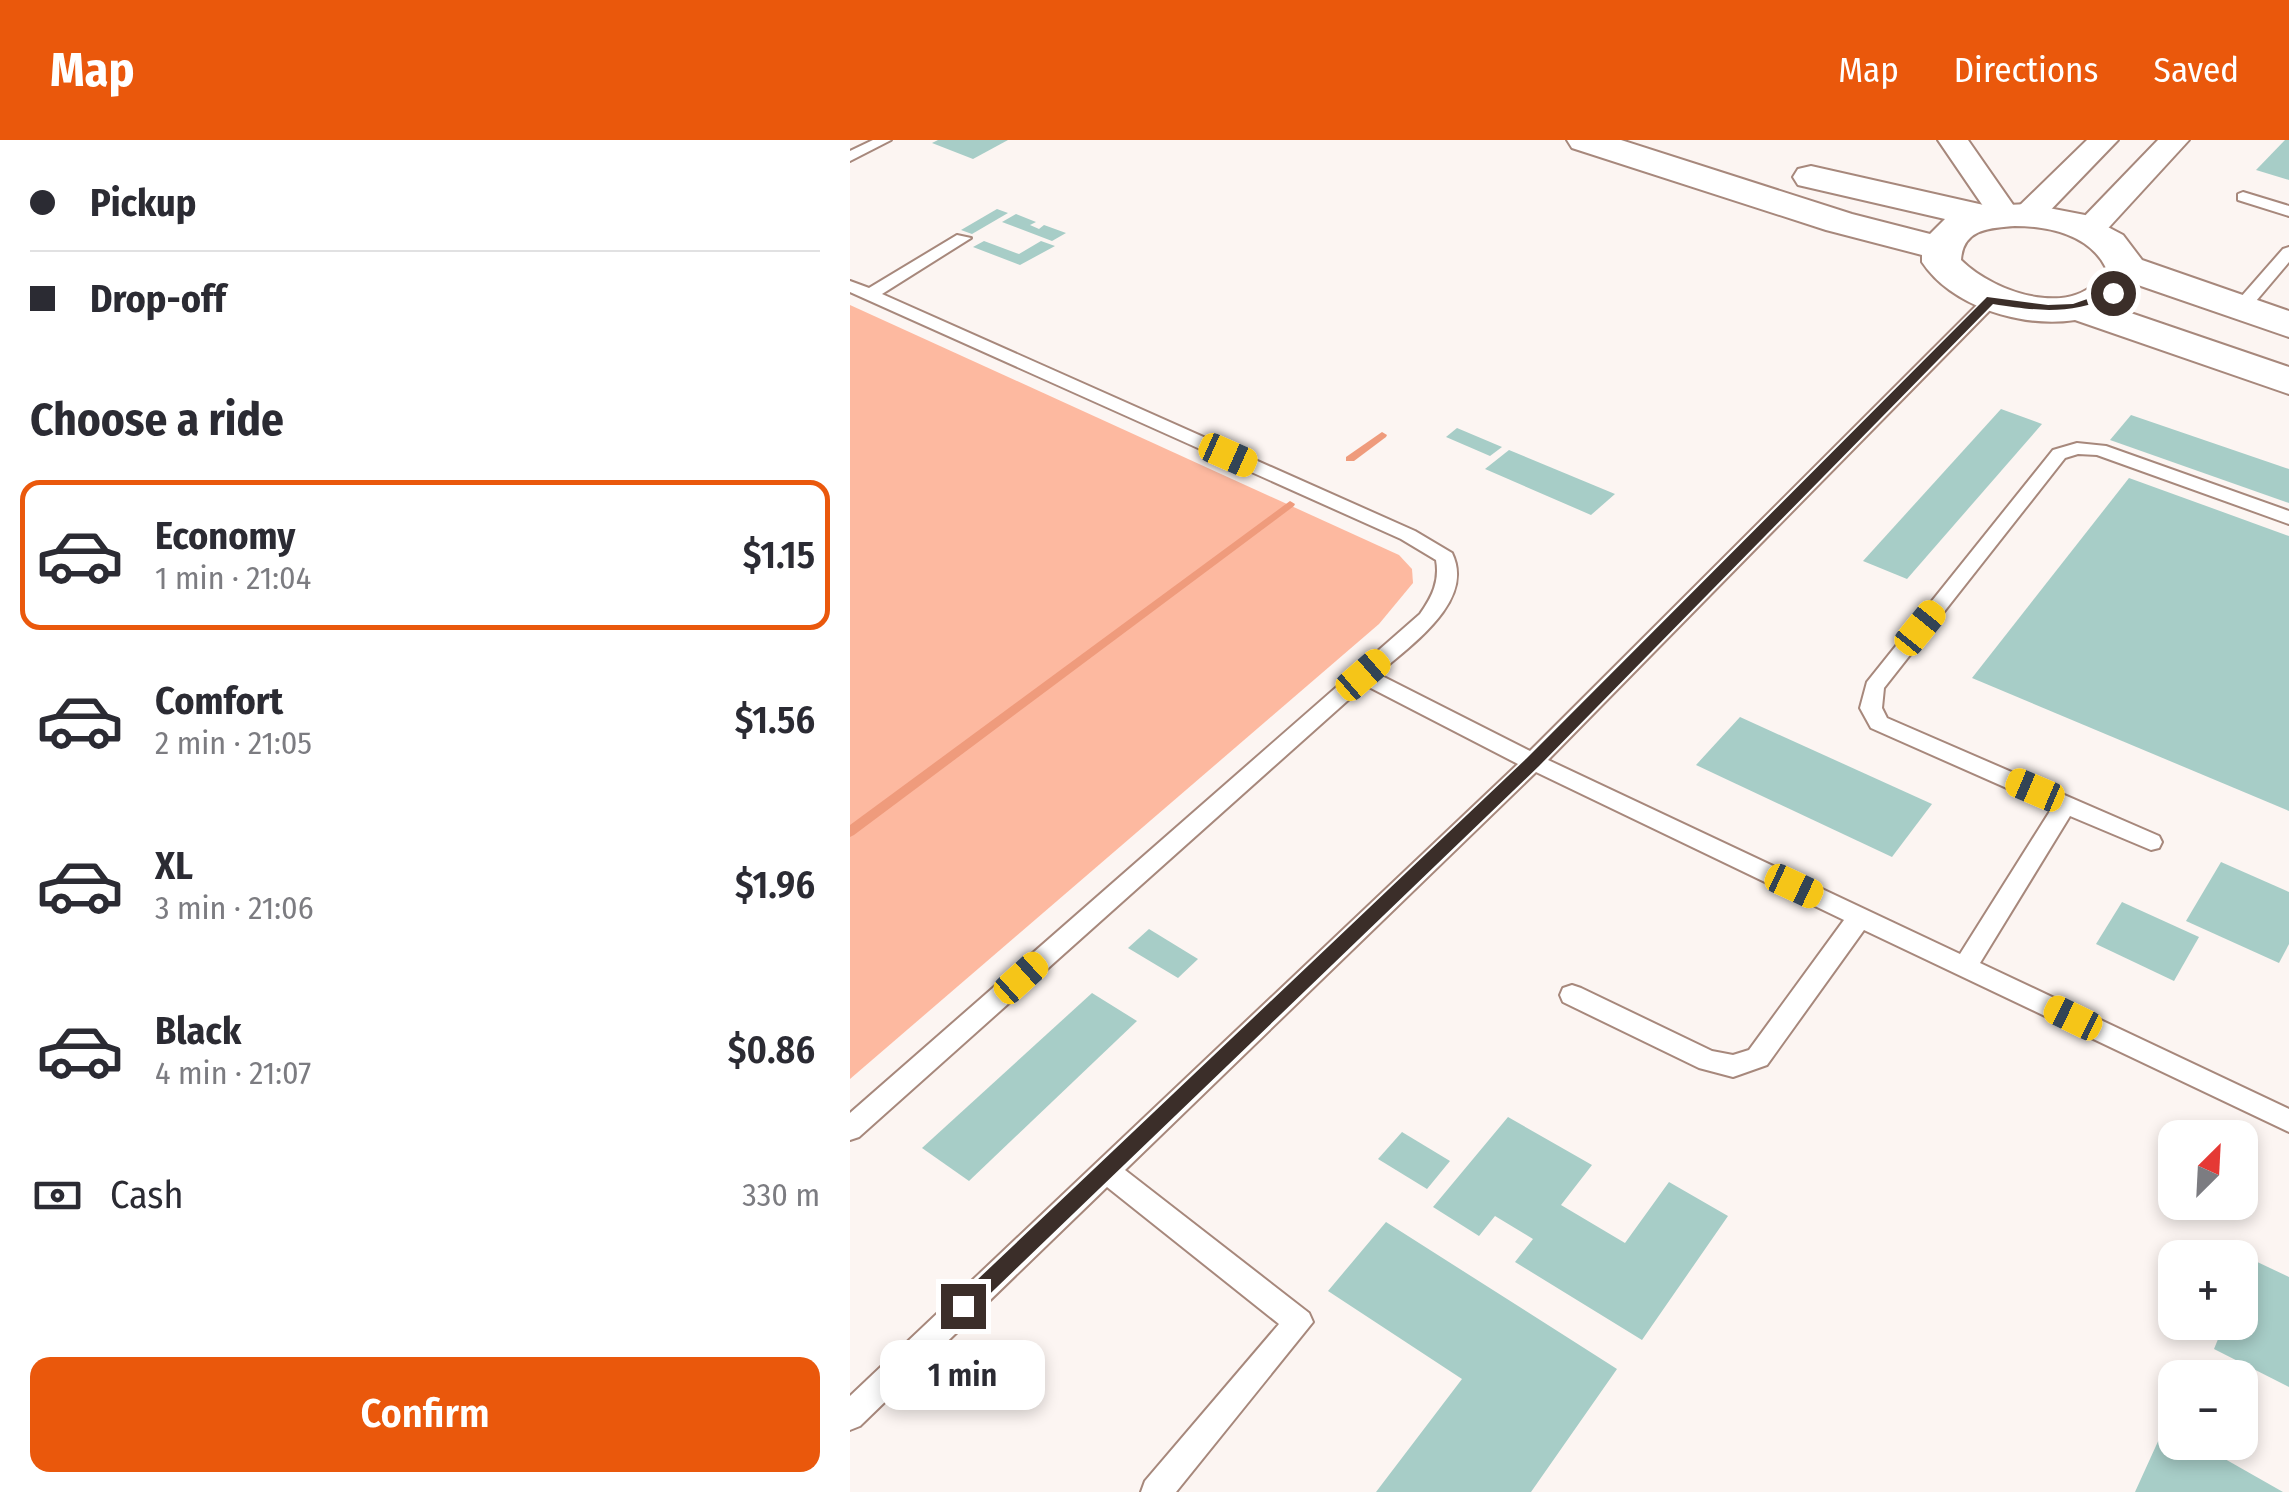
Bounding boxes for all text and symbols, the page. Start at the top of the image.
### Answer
text: Map [50,41,134,99]
text: Map [1838,49,1899,91]
text: Directions [1954,49,2099,91]
text: Saved [2154,49,2239,91]
text: Pickup [90,180,196,226]
route start [2091,271,2136,316]
text: Drop-off [90,276,226,322]
text: Choose a ride [30,393,284,447]
car [1194,429,1262,481]
icon: car [35,510,125,600]
text: Economy [155,513,295,559]
text: $1.15 [743,532,815,578]
text: 1 min · 21:04 [155,559,311,597]
car [1889,595,1951,661]
car [1331,644,1395,706]
icon: car [35,675,125,765]
text: Comfort [155,678,283,724]
text: $1.56 [735,697,815,743]
text: 2 min · 21:05 [155,724,312,762]
car [2002,764,2068,816]
icon: car [35,840,125,930]
text: XL [155,843,193,889]
car [1760,860,1828,912]
text: $1.96 [735,862,815,908]
text: 3 min · 21:06 [155,889,314,927]
car [989,947,1053,1009]
car [2039,991,2107,1045]
icon: car [35,1005,125,1095]
text: Black [155,1008,241,1054]
text: $0.86 [728,1027,815,1073]
text: 4 min · 21:07 [155,1054,311,1092]
north arrow [2158,1120,2258,1220]
map controls [2158,1120,2258,1460]
icon: cash [30,1168,85,1223]
text: Cash [110,1172,184,1218]
text: 330 m [742,1176,820,1214]
button: + [2158,1240,2258,1340]
route end [941,1284,986,1329]
callout: 1 min [881,1341,1046,1411]
text: 1 min [928,1356,997,1394]
button: Confirm [30,1357,820,1472]
button: − [2158,1360,2258,1460]

